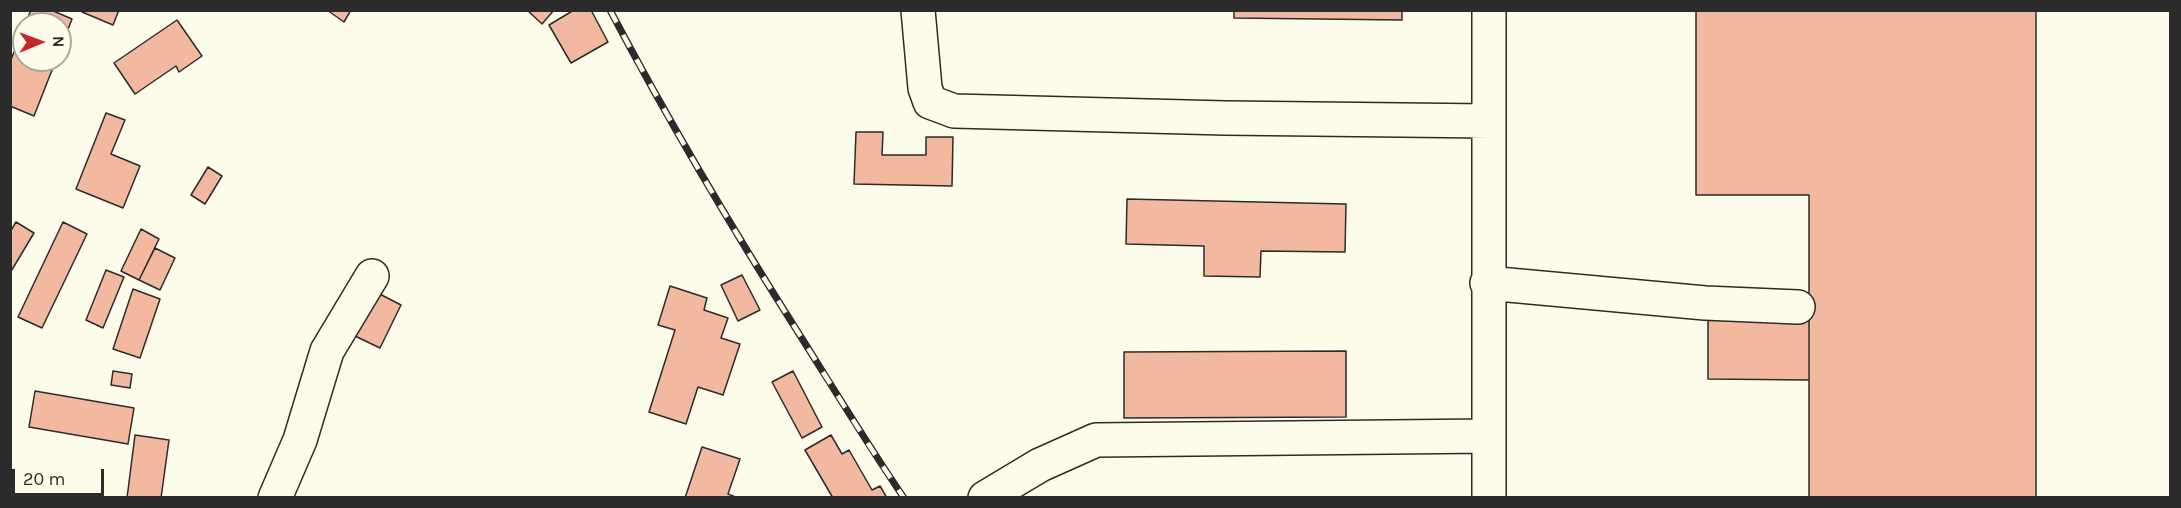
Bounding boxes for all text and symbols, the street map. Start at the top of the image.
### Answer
north arrow [12,12,72,72]
text: N [49,36,68,48]
scale bar [15,457,106,495]
text: 20 m [23,468,65,490]

